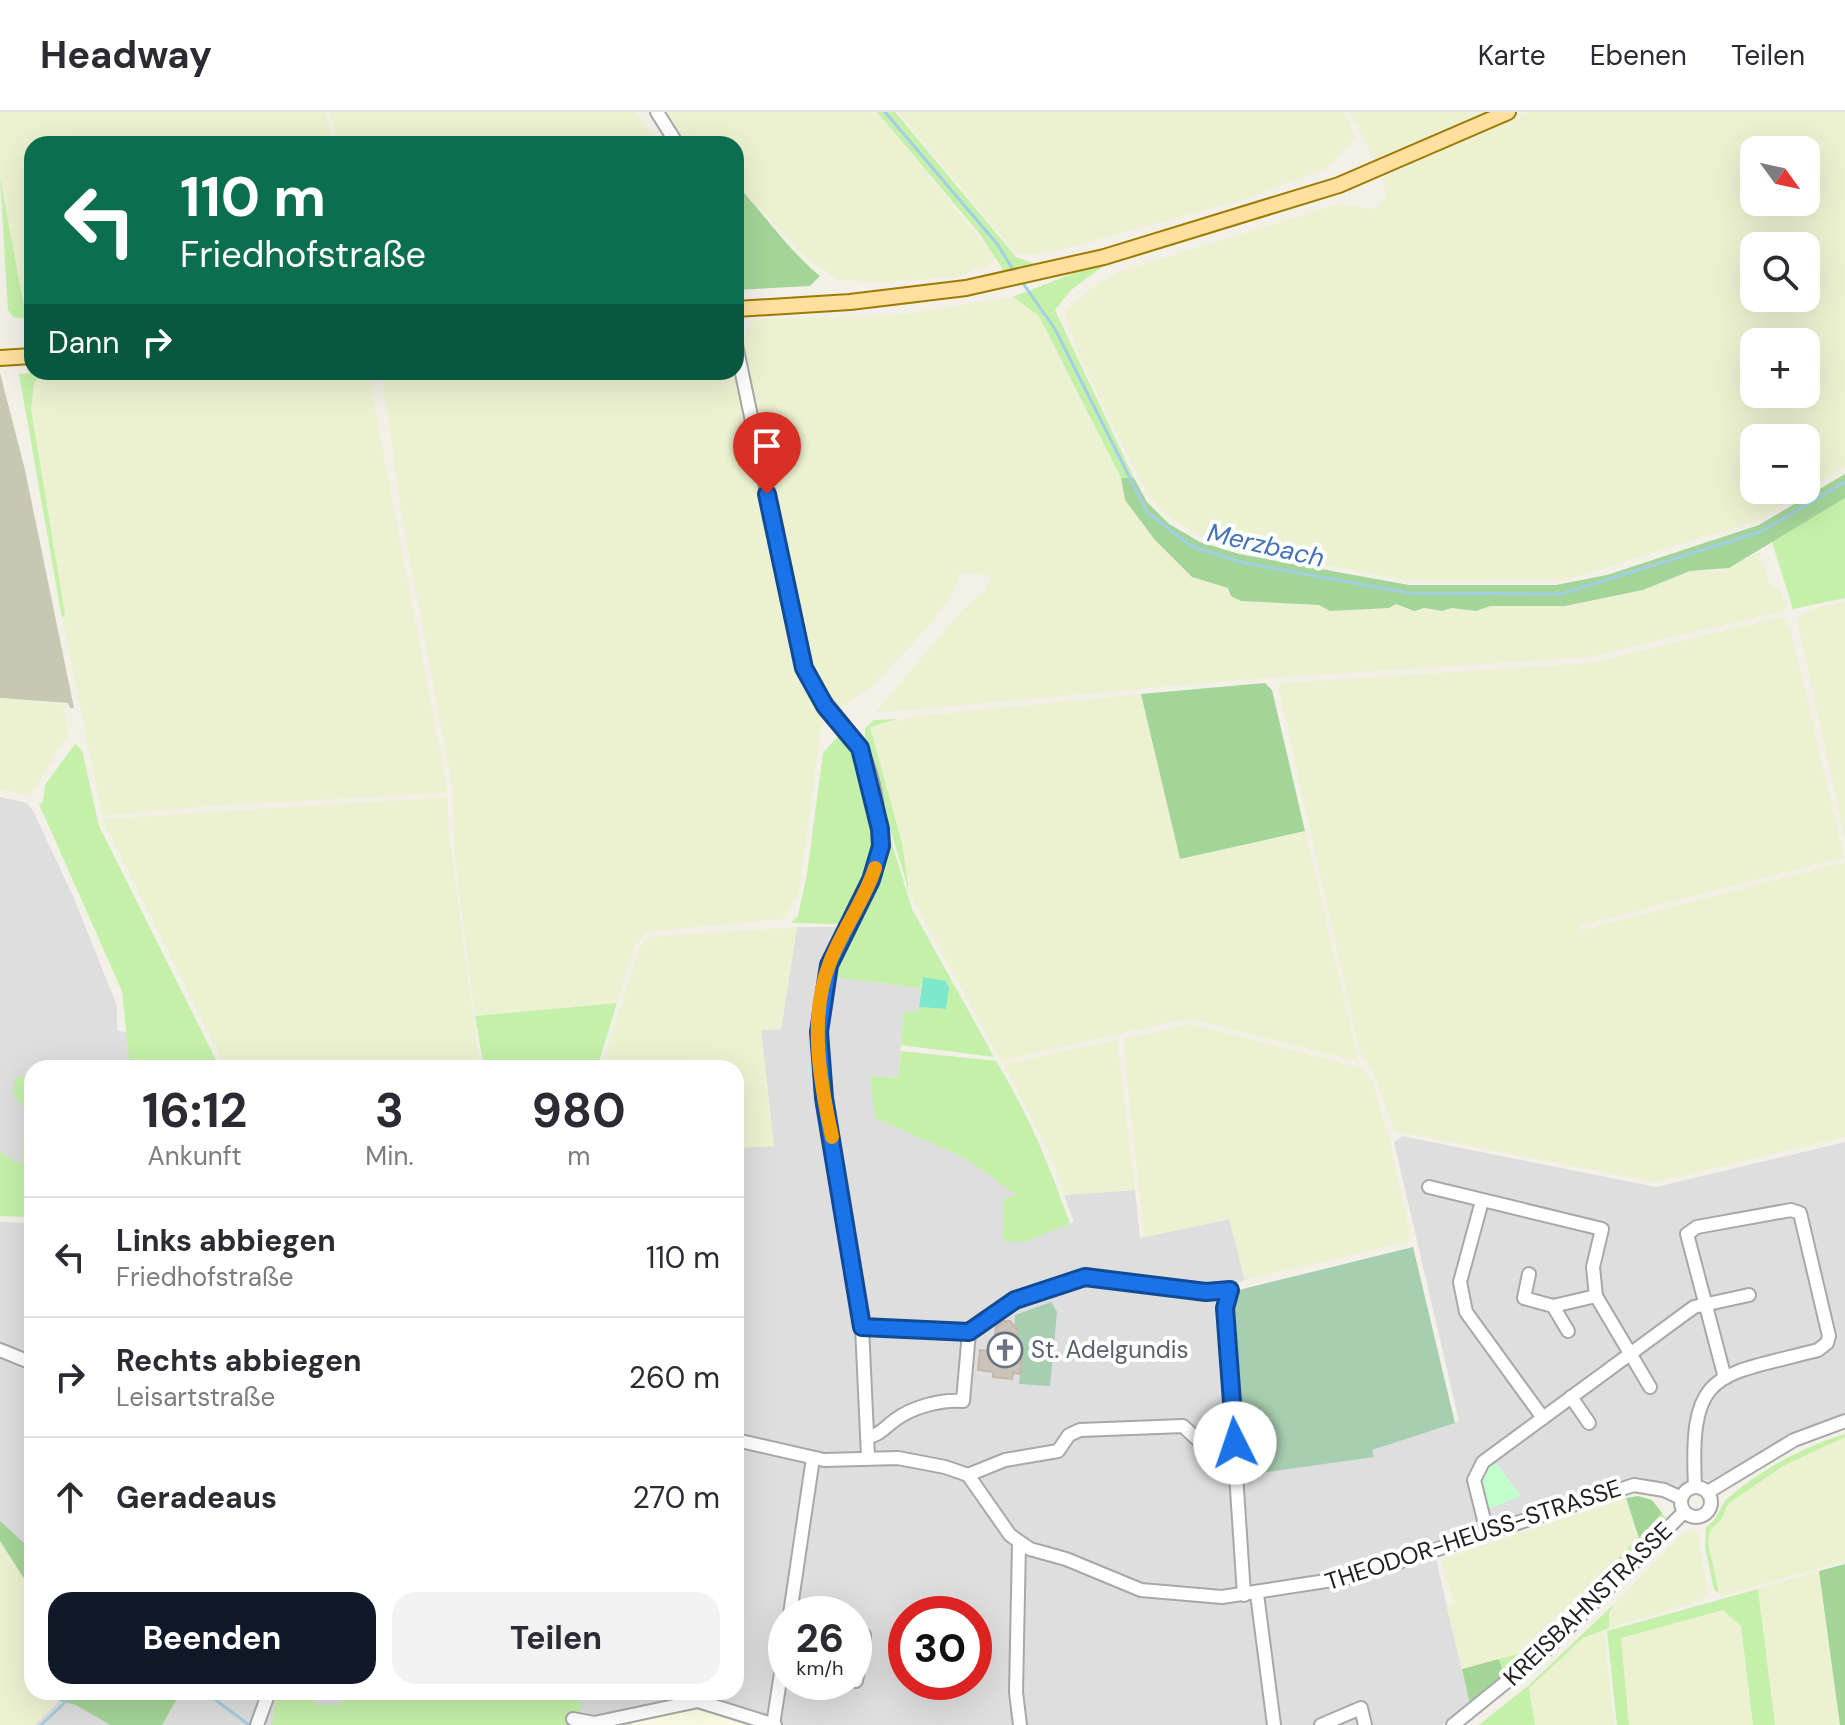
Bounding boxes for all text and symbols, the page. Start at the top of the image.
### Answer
text: Headway [40,30,212,80]
text: Karte [1478,37,1546,74]
text: Ebenen [1590,37,1687,74]
text: Teilen [1731,37,1805,74]
north arrow [1740,136,1820,216]
map controls [1740,136,1820,504]
text: 110 m [180,160,326,233]
icon: left [48,168,152,272]
text: Friedhofstraße [180,231,426,278]
button: search [1740,232,1820,312]
icon: right [135,320,179,364]
text: Dann [48,323,119,362]
button: + [1740,328,1820,408]
pin [733,412,801,494]
icon: arrive [745,424,789,468]
button: − [1740,424,1820,504]
water label: Merzbach [1204,515,1328,575]
text: 16:12 [142,1079,247,1142]
text: 3 [375,1079,404,1142]
text: 980 [532,1079,626,1142]
text: Ankunft [148,1139,242,1173]
text: Min. [365,1139,414,1173]
text: m [567,1139,590,1173]
text: Links abbiegen [116,1221,336,1260]
icon: left [48,1235,92,1279]
text: 110 m [646,1238,720,1277]
text: Friedhofstraße [116,1260,294,1294]
church icon: St. Adelgundis [986,1331,1024,1369]
place label: St. Adelgundis [1031,1334,1189,1365]
text: Rechts abbiegen [116,1341,361,1380]
icon: right [48,1355,92,1399]
text: 260 m [629,1358,720,1397]
text: Leisartstraße [116,1380,275,1414]
position arrow [1193,1401,1277,1485]
street label: THEODOR-HEUSS-STRASSE [1321,1472,1625,1597]
icon: ahead [48,1475,92,1519]
text: Geradeaus [116,1478,277,1517]
text: 270 m [632,1478,720,1517]
street label: KREISBAHNSTRASSE [1497,1515,1679,1692]
button: Beenden [48,1592,376,1684]
button: Teilen [392,1592,720,1684]
speed limit sign: 30 [888,1596,992,1700]
text: 26 [796,1612,844,1664]
text: km/h [796,1655,844,1681]

